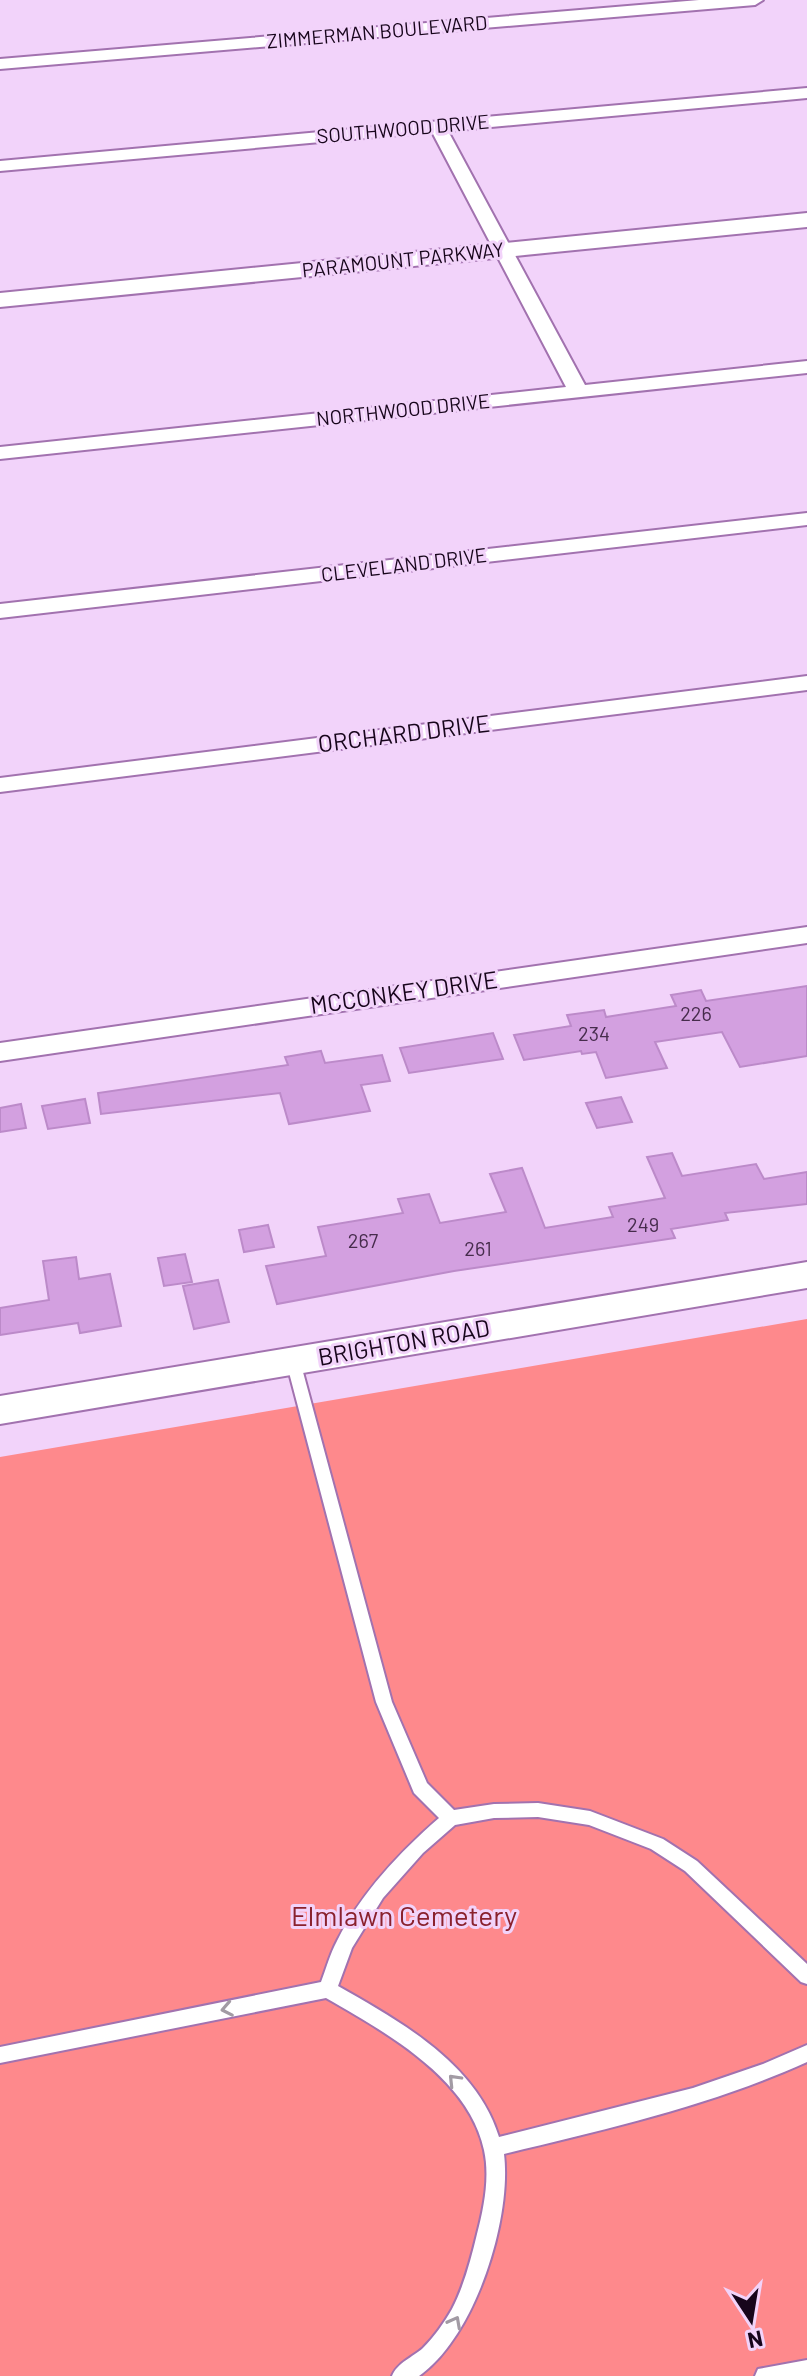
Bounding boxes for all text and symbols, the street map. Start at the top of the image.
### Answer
street label: ZIMMERMAN BOULEVARD [266,9,488,53]
street label: SOUTHWOOD DRIVE [316,108,490,148]
street label: PARAMOUNT PARKWAY [301,236,505,282]
street label: NORTHWOOD DRIVE [315,388,491,430]
street label: CLEVELAND DRIVE [320,542,488,586]
street label: ORCHARD DRIVE [316,708,491,757]
street label: MCCONKEY DRIVE [308,964,499,1019]
house number: 226 [680,1001,712,1025]
house number: 234 [578,1021,610,1045]
house number: 249 [627,1212,659,1236]
house number: 267 [348,1228,379,1252]
house number: 261 [464,1236,492,1260]
street label: BRIGHTON ROAD [316,1312,492,1371]
park label: Elmlawn Cemetery [291,1898,517,1932]
one-way arrow [220,2000,233,2017]
one-way arrow [449,2075,463,2090]
north arrow [711,2280,791,2360]
one-way arrow [445,2315,460,2330]
text: N [746,2326,765,2355]

